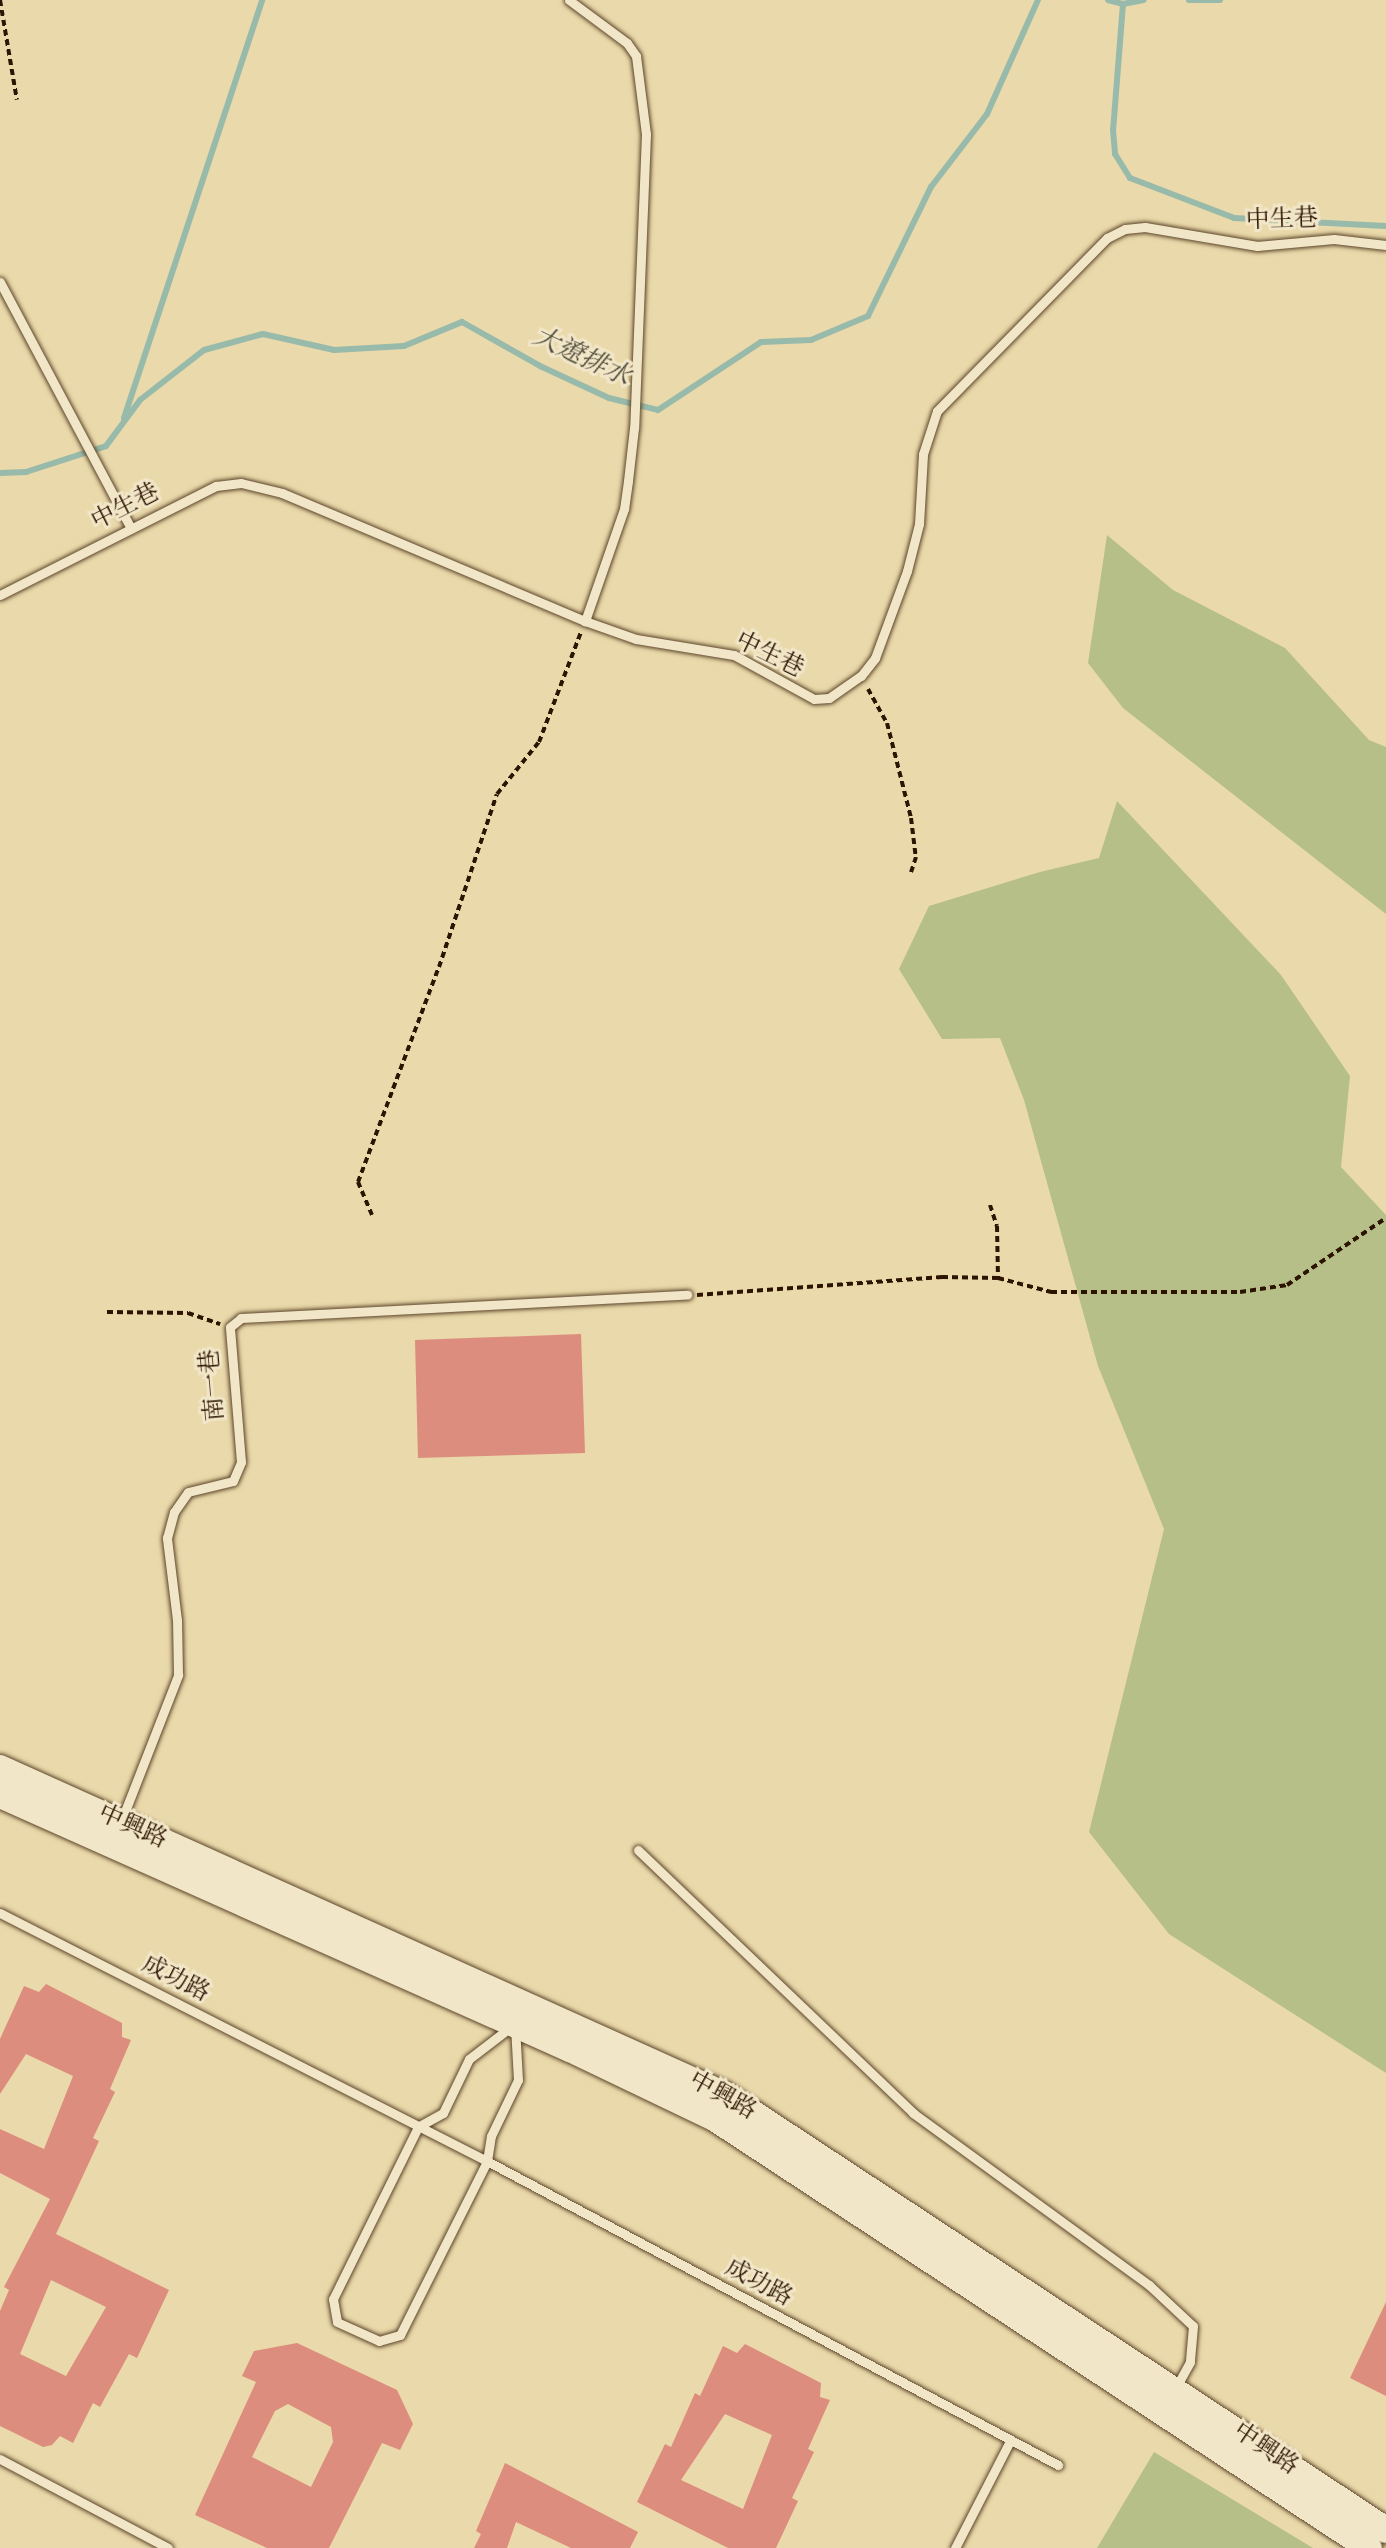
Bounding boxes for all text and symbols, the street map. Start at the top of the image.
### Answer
street label: 中生巷 [1246,205,1318,237]
water label: 大遼排水 [527,322,635,394]
street label: 中生巷 [87,479,165,537]
street label: 中生巷 [730,627,808,685]
street label: 南一巷 [197,1348,231,1422]
street label: 中興路 [93,1800,171,1856]
street label: 成功路 [136,1951,214,2009]
street label: 中興路 [684,2067,760,2127]
street label: 成功路 [719,2254,797,2314]
street label: 中興路 [1227,2418,1303,2482]

